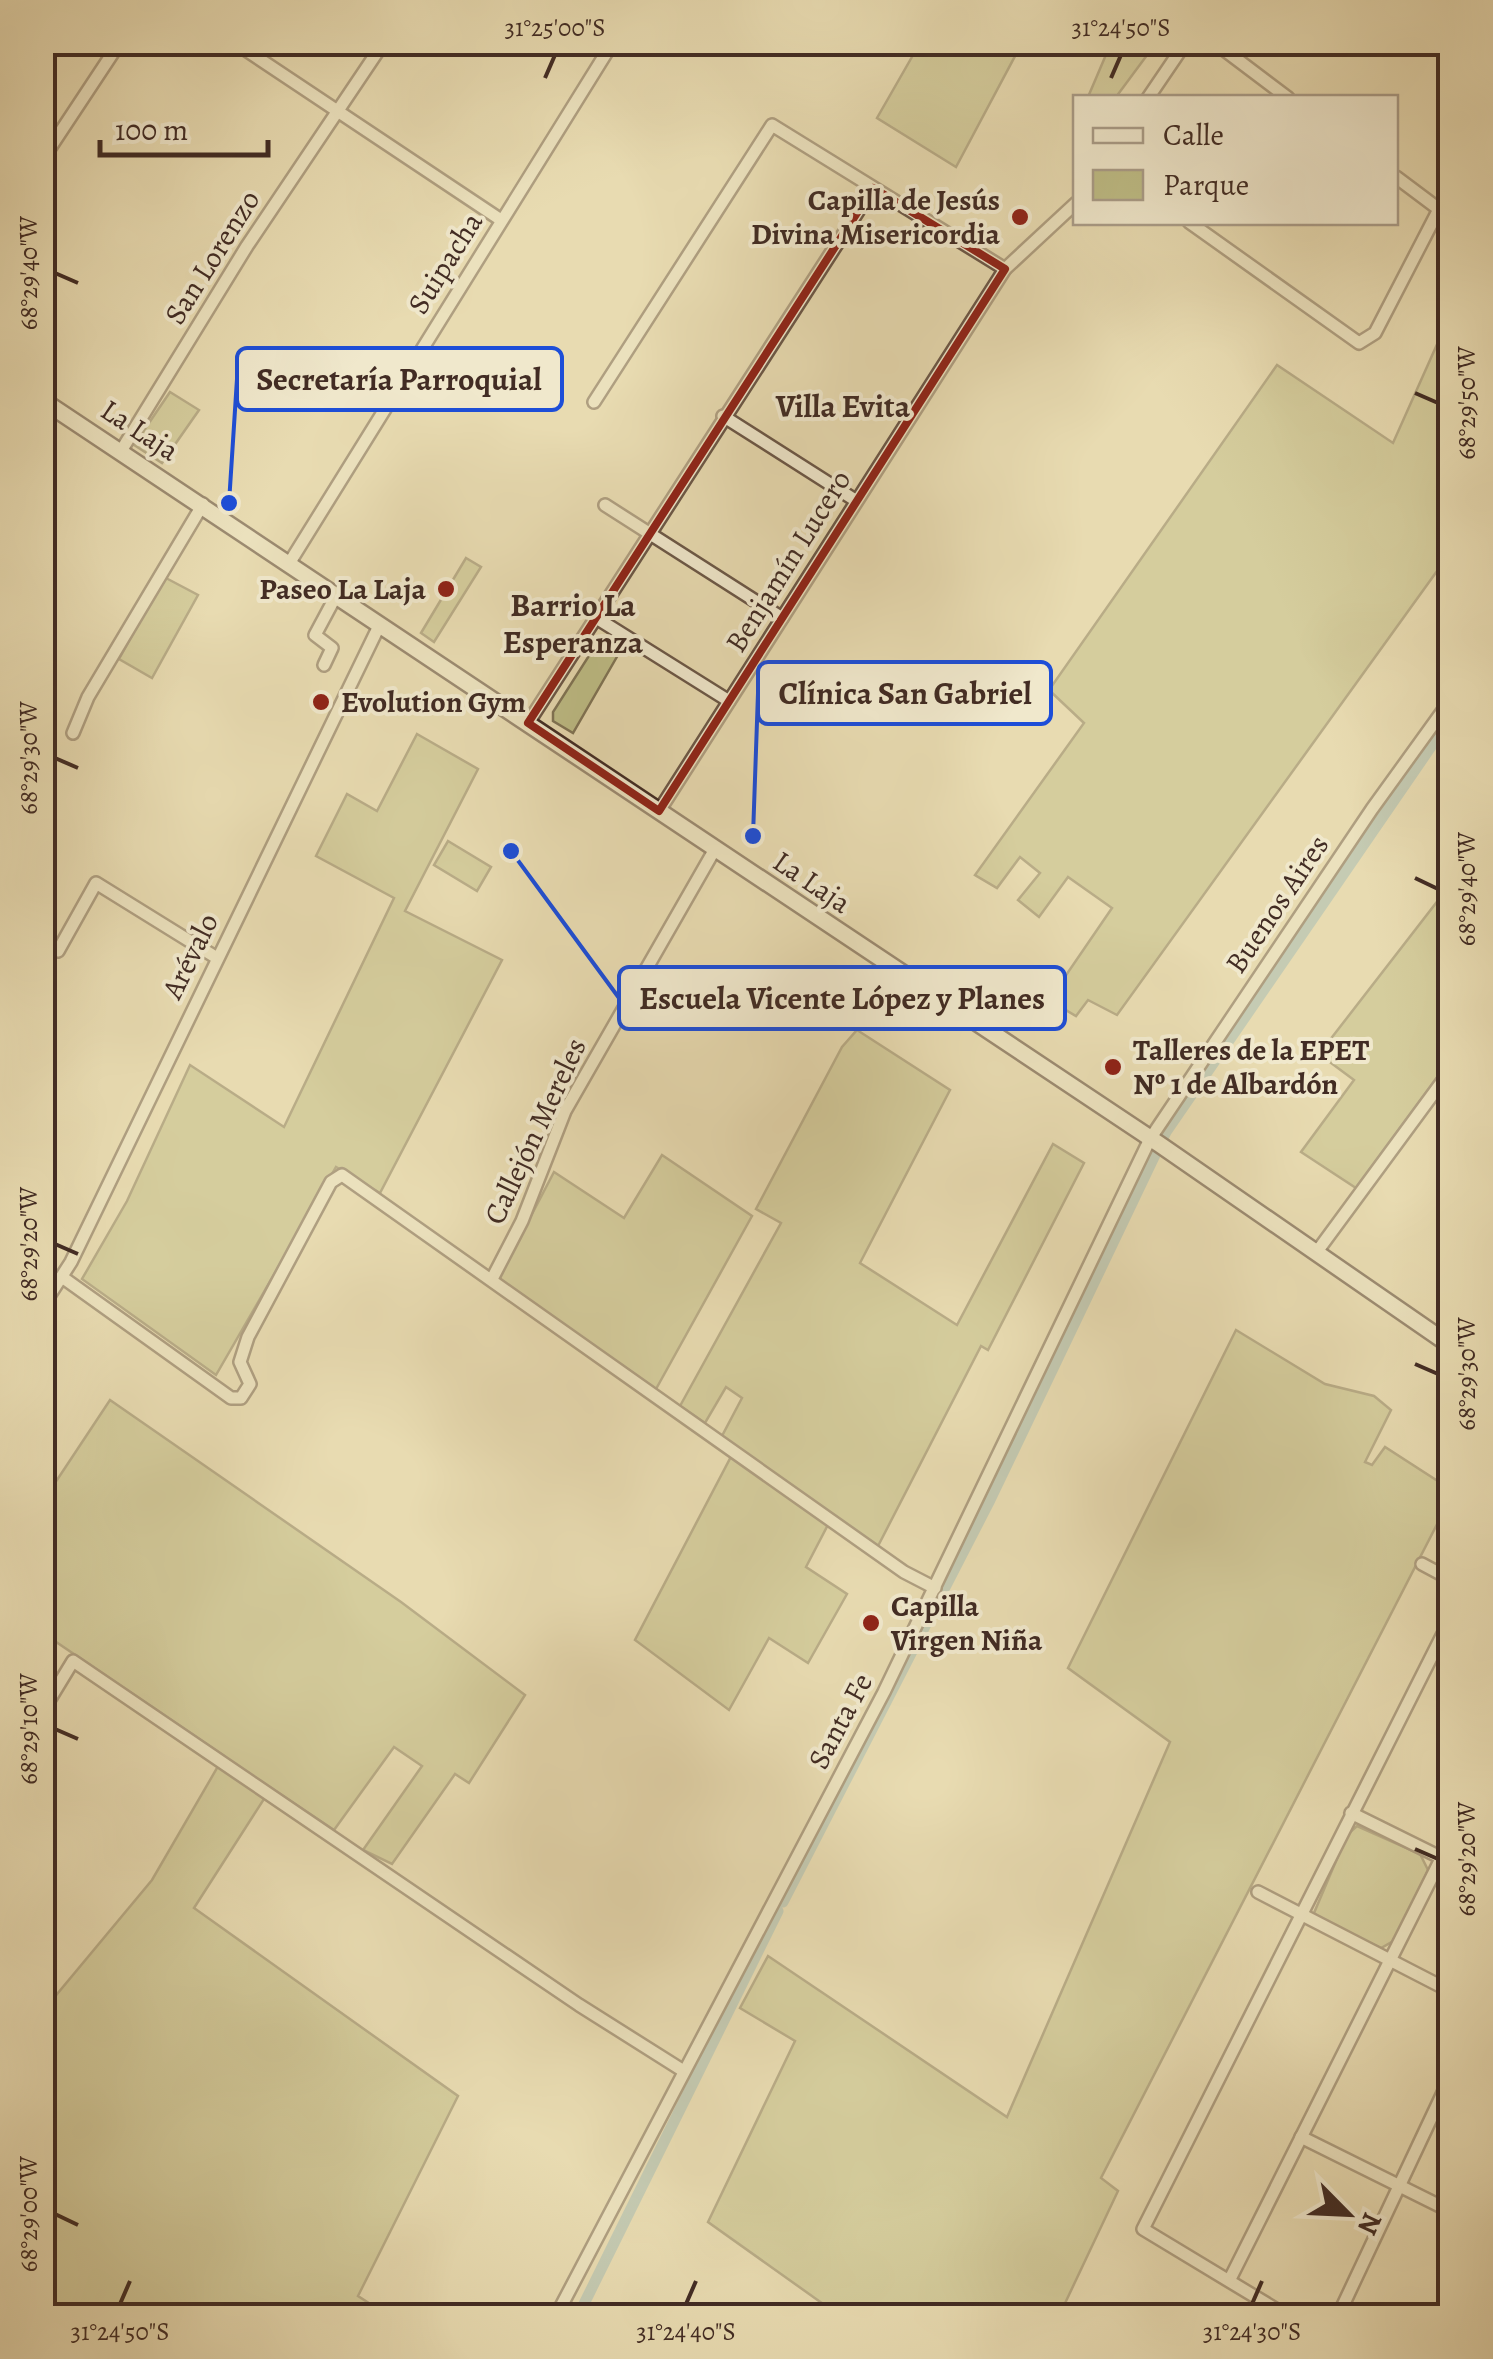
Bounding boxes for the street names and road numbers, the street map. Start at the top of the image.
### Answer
street label: San Lorenzo [155,182,269,332]
street label: Suipacha [398,204,492,322]
street label: La Laja [93,390,187,470]
street label: Benjamín Lucero [716,462,860,660]
street label: Buenos Aires [1216,827,1338,981]
street label: La Laja [765,841,859,923]
street label: Arévalo [152,906,228,1006]
street label: Callejón Mereles [474,1031,596,1231]
street label: Santa Fe [798,1666,882,1776]

